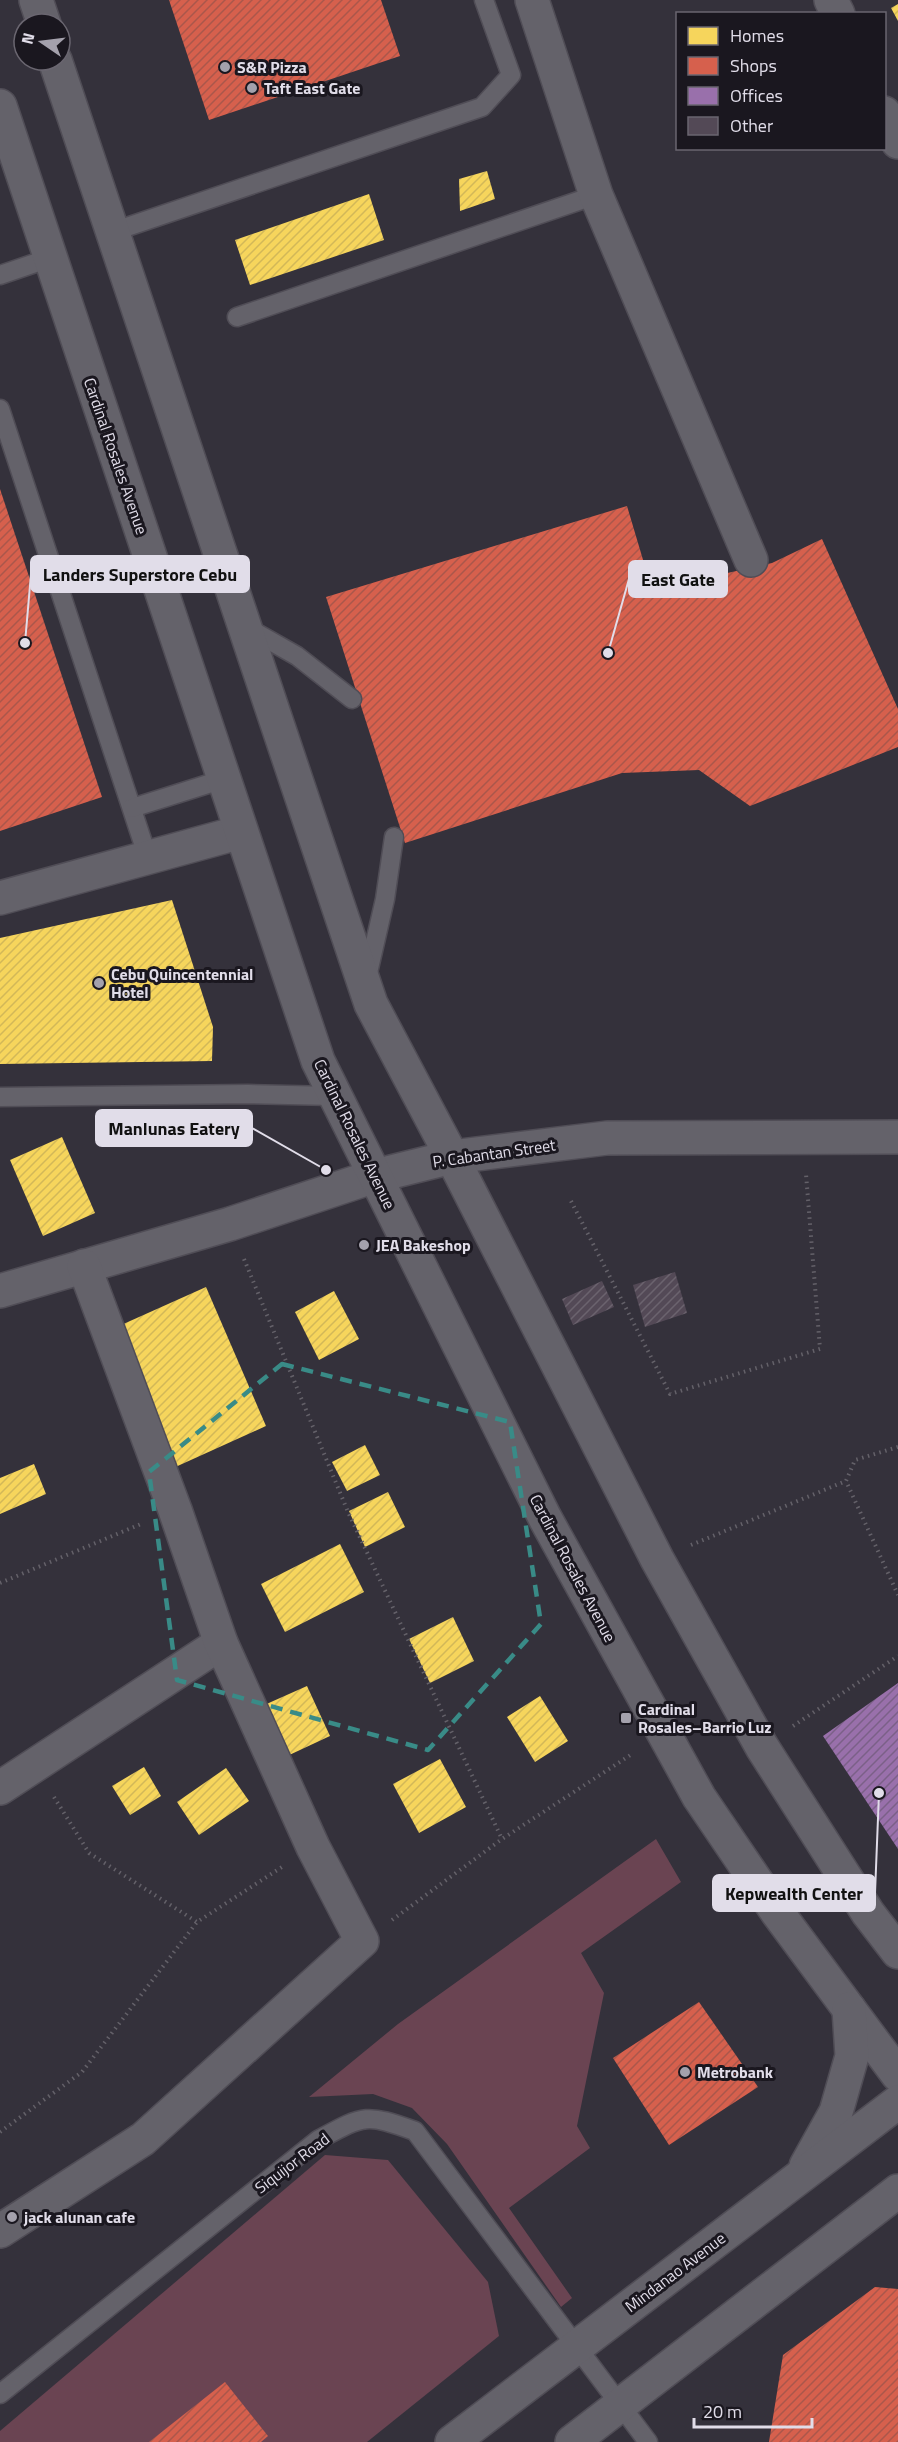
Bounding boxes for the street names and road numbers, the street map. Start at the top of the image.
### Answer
street label: Cardinal Rosales Avenue [78,374,154,538]
street label: Cardinal Rosales Avenue [308,1055,402,1213]
street label: P. Cabantan Street [431,1132,557,1174]
street label: Cardinal Rosales Avenue [524,1490,622,1646]
street label: Siquijor Road [250,2127,334,2199]
street label: Mindanao Avenue [620,2226,730,2318]

